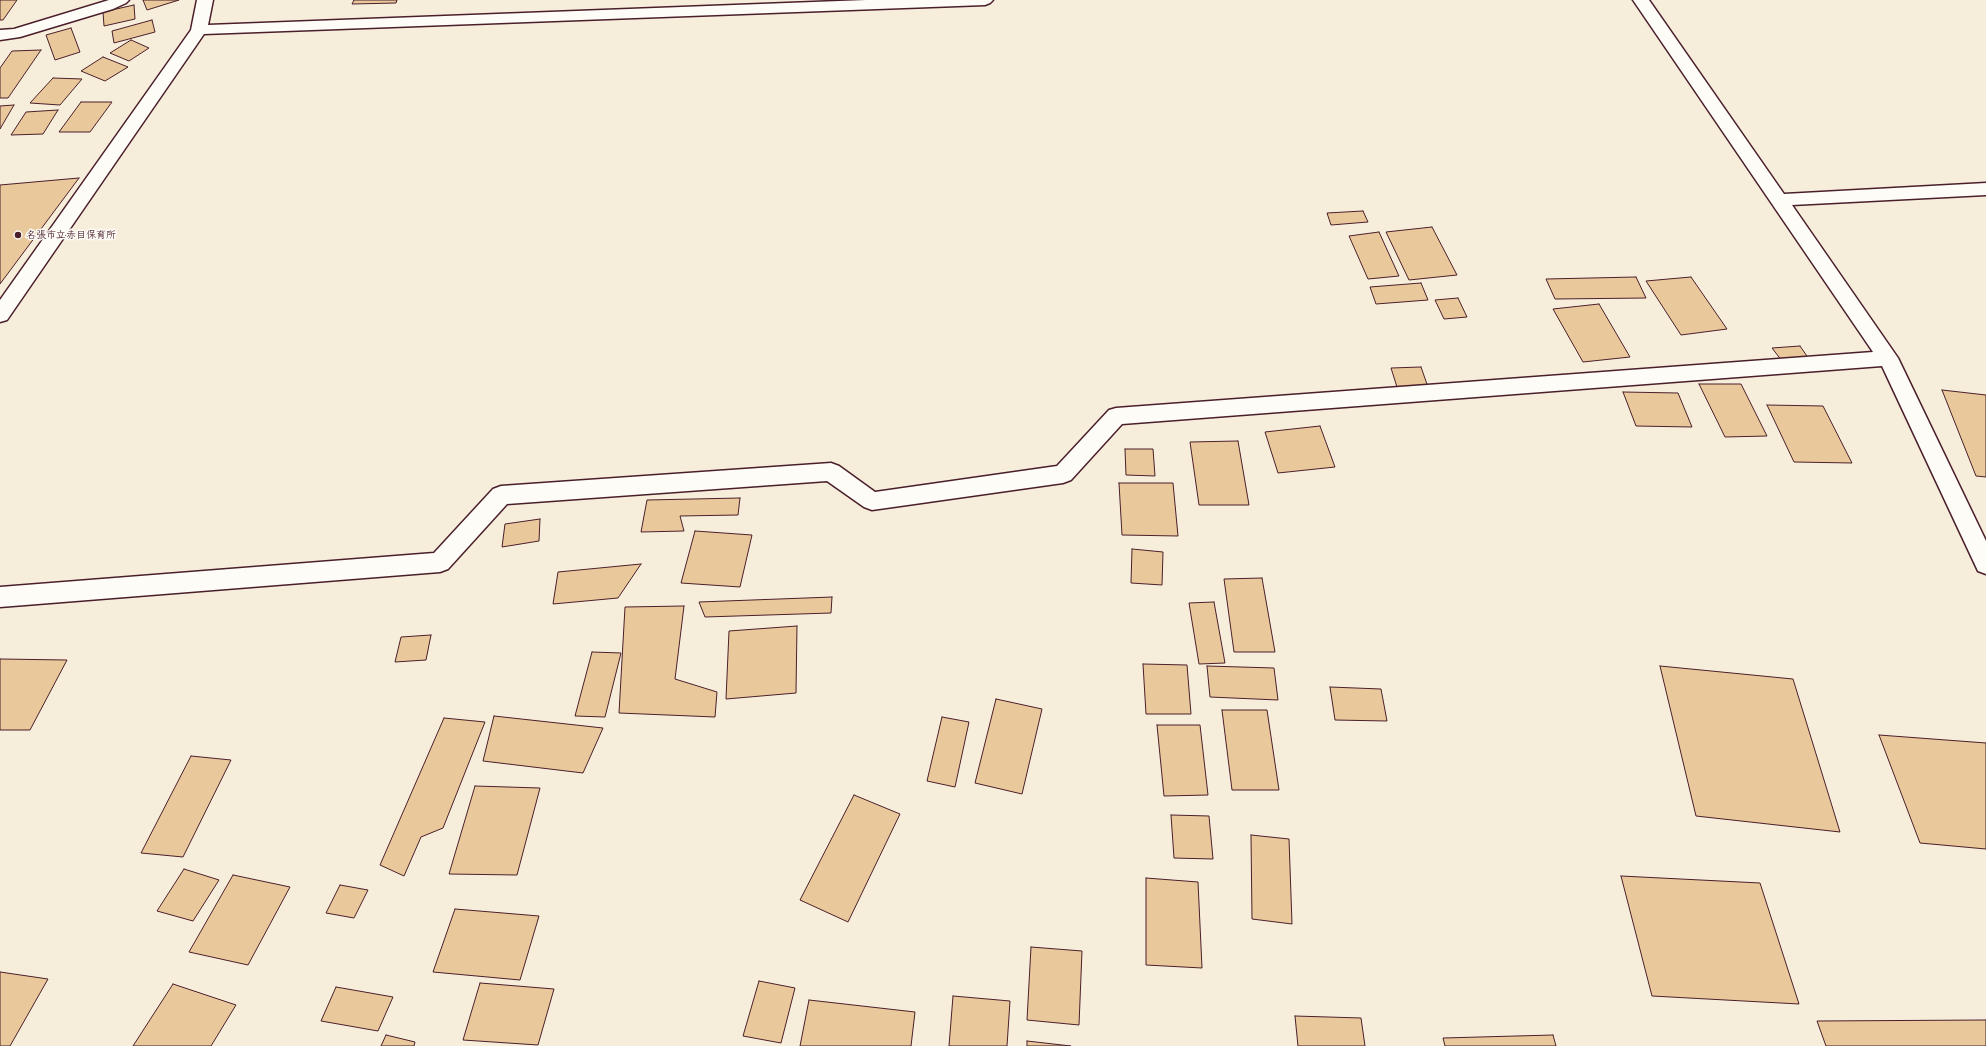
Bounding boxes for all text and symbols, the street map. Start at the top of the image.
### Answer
place label: 名張市立赤目保育所 [26,229,116,241]
marker: 名張市立赤目保育所 [13,230,23,240]

